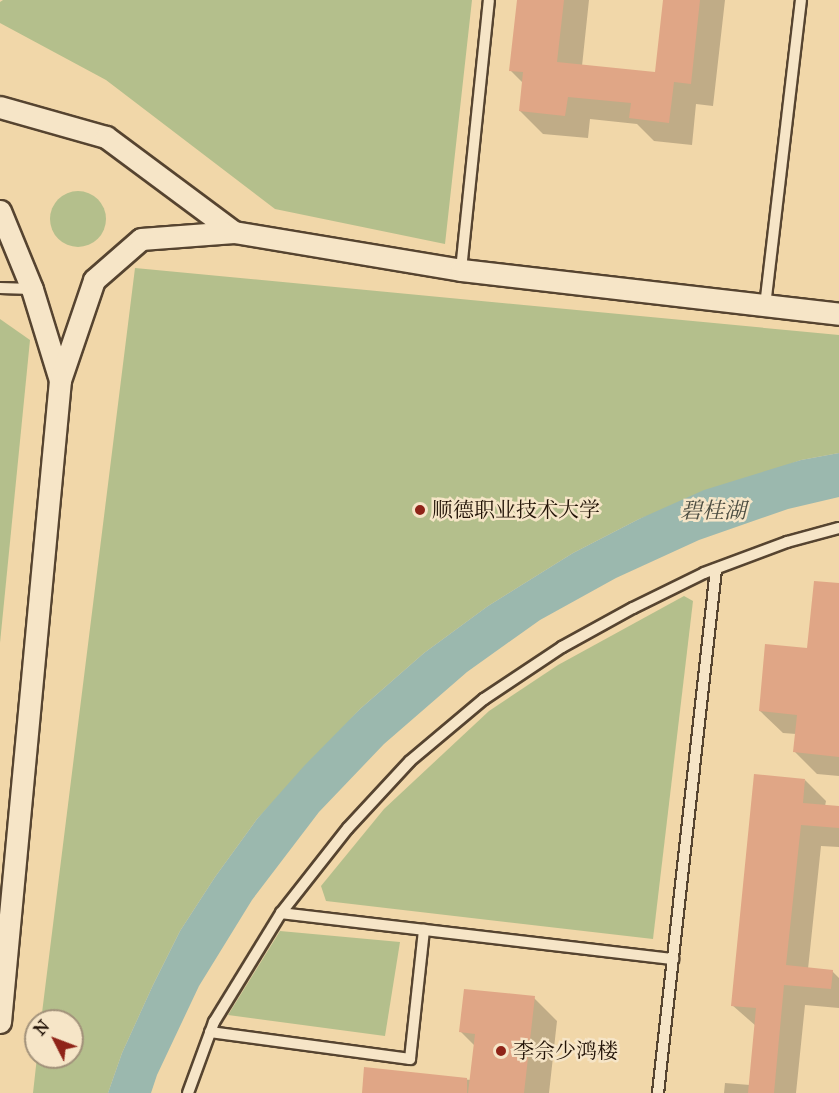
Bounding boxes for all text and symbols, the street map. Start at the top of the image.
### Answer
place label: 顺德职业技术大学 [432,497,600,523]
water label: 碧桂湖 [680,498,746,524]
marker: 顺德职业技术大学 [413,503,427,517]
north arrow [24,1009,84,1069]
text: N [30,1017,53,1039]
place label: 李佘少鸿楼 [513,1038,618,1064]
marker: 李佘少鸿楼 [494,1044,508,1058]

